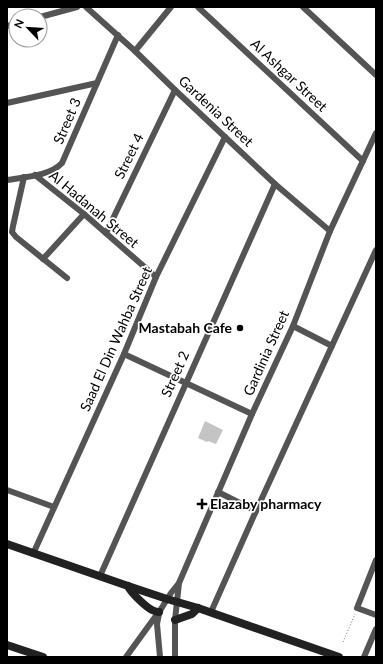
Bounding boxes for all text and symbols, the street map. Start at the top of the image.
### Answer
north arrow [8,8,48,48]
text: N [11,17,26,30]
street label: Al Ashgar Street [247,35,331,115]
street label: Gardenia Street [176,72,257,150]
street label: Street 3 [49,95,84,146]
street label: Street 4 [110,130,147,181]
street label: Al Hadanah Street [46,166,143,251]
street label: Saad El Din Wahba Street [76,264,155,414]
street label: Gardinia Street [239,307,292,398]
place label: Mastabah Cafe [138,319,233,336]
marker: Mastabah Cafe [235,323,245,333]
street label: Street 2 [157,348,192,399]
place label: Elazaby pharmacy [210,495,322,512]
marker: Elazaby pharmacy [197,499,207,509]

